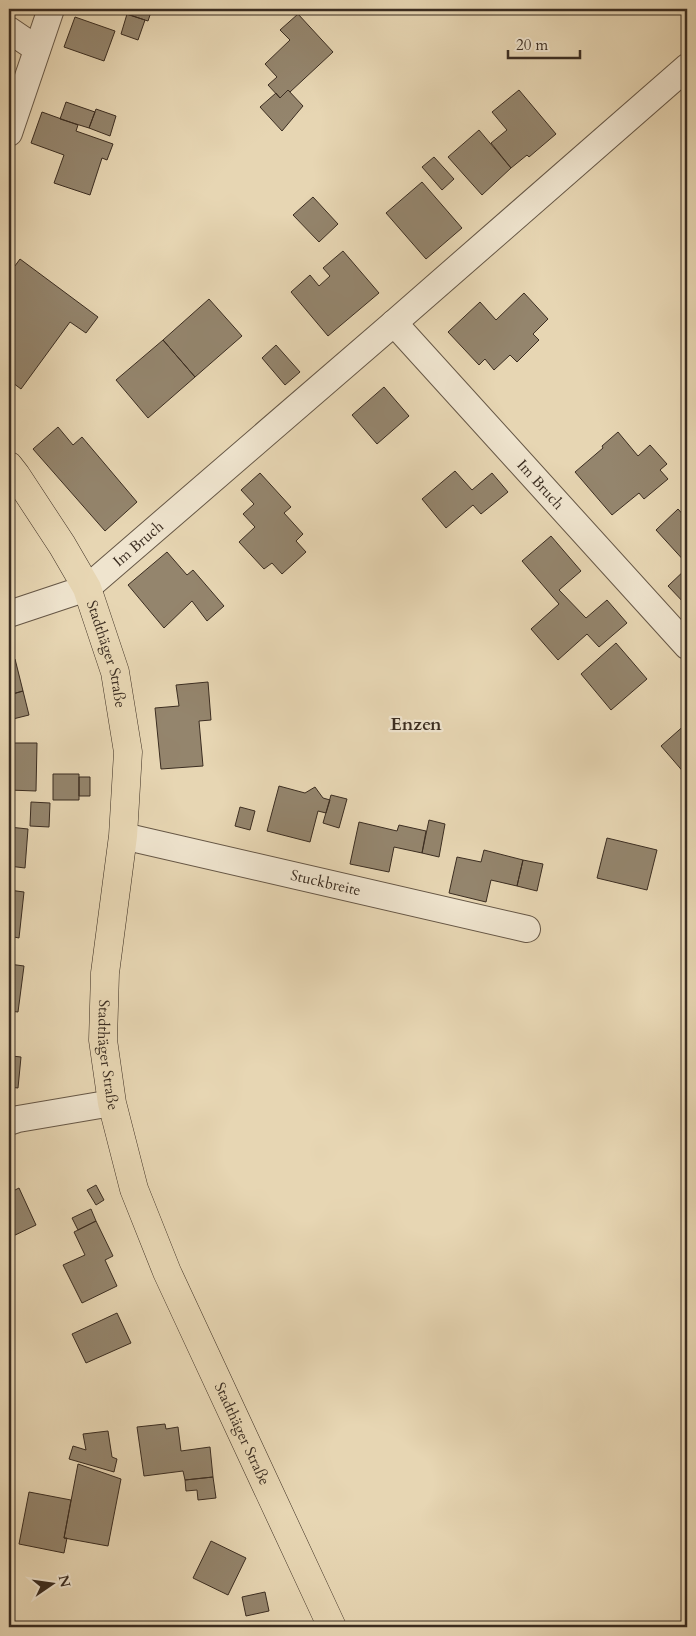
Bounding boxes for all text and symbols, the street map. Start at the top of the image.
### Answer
scale bar [508,28,581,60]
text: 20 m [516,35,548,55]
street label: Im Bruch [513,455,569,514]
street label: Im Bruch [109,516,168,571]
street label: Stadthäger Straße [82,598,131,709]
district label: Enzen [390,712,442,737]
street label: Stuckbreite [289,865,363,900]
street label: Stadthäger Straße [93,999,123,1112]
street label: Stadthäger Straße [210,1379,275,1489]
north arrow [28,1558,78,1608]
text: N [54,1573,75,1589]

